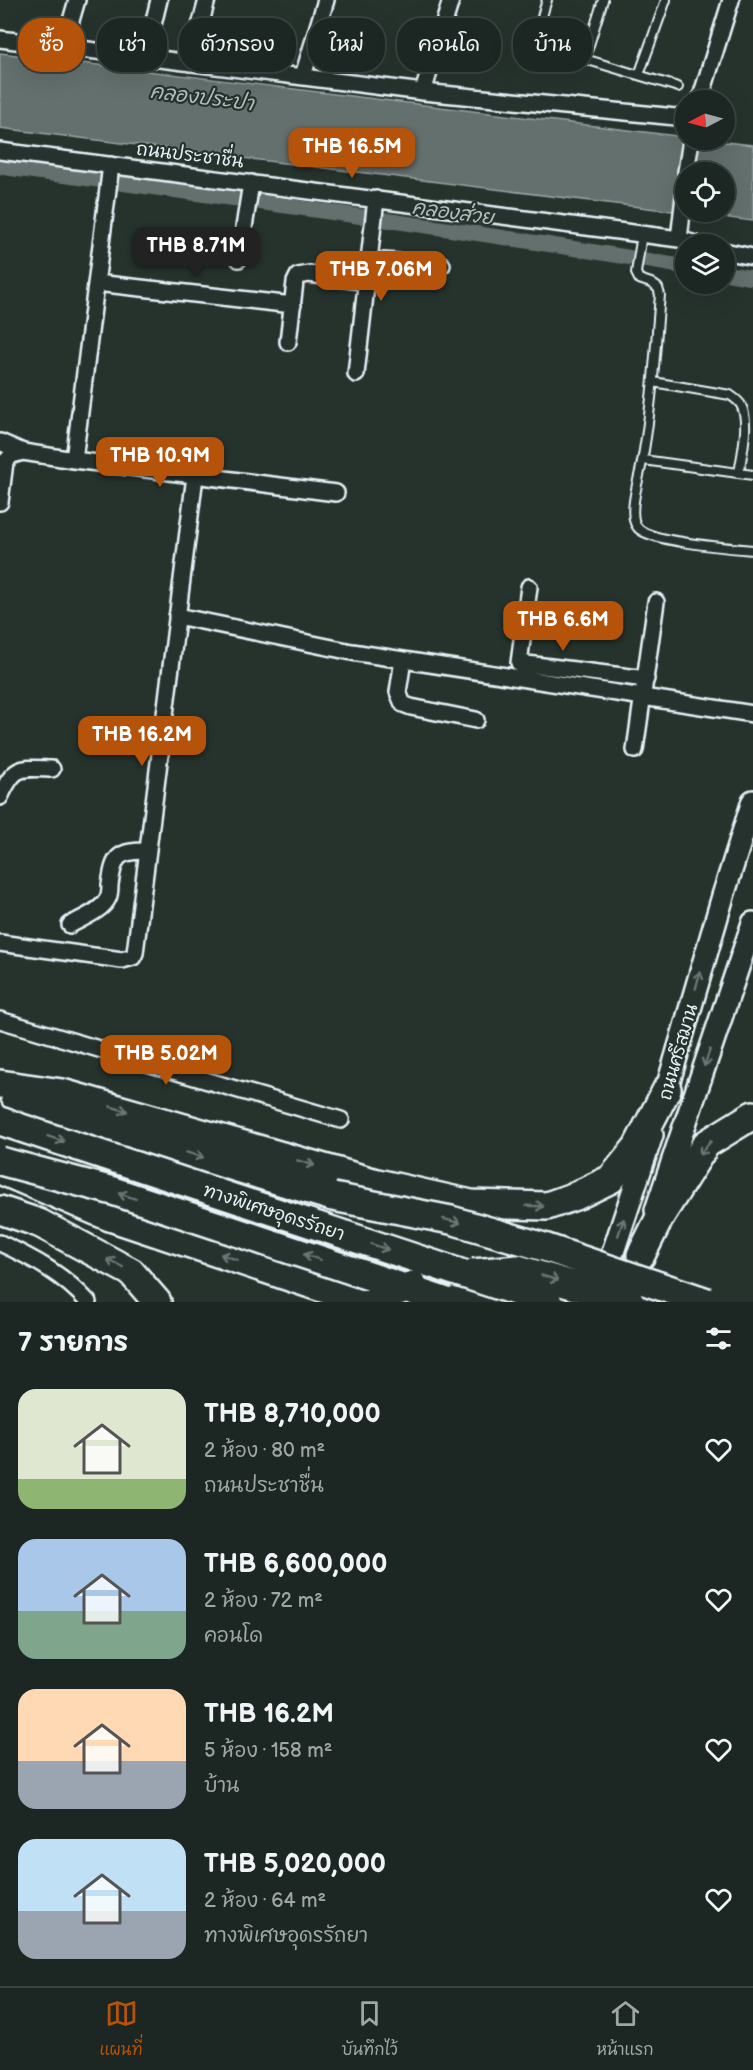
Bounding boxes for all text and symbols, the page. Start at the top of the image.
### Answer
chip: ซื้อ [18,18,85,72]
chip: เช่า [97,18,167,72]
chip: ตัวกรอง [179,18,296,72]
chip: ใหม่ [308,18,385,72]
chip: คอนโด [397,18,501,72]
chip: บ้าน [513,18,592,72]
water label: คลองประปา [149,80,256,116]
north arrow [675,90,735,150]
map controls [675,90,735,294]
pin: THB 16.5M [283,128,421,179]
street label: ถนนประชาชื่น [135,131,246,172]
text: THB 16.5M [302,135,402,159]
button: locate [675,162,735,222]
water label: คลองส่วย [411,194,497,231]
pin: THB 8.71M [127,227,265,278]
text: THB 8.71M [147,234,245,258]
button: layers [675,234,735,294]
pin: THB 7.06M [312,251,450,302]
text: THB 7.06M [330,258,432,282]
pin: THB 10.9M [91,437,229,488]
text: THB 10.9M [110,444,210,468]
pin: THB 6.6M [501,601,625,652]
text: THB 6.6M [517,608,609,632]
pin: THB 16.2M [73,716,211,767]
text: THB 16.2M [92,723,192,747]
one-way arrow [693,971,705,990]
street label: ถนนศรีสมาน [653,1001,702,1103]
pin: THB 5.02M [97,1035,235,1086]
text: THB 5.02M [114,1042,218,1066]
one-way arrow [701,1048,712,1067]
one-way arrow [109,1104,128,1115]
one-way arrow [46,1135,65,1146]
one-way arrow [699,1140,712,1156]
one-way arrow [185,1150,204,1161]
one-way arrow [296,1158,315,1169]
street label: ทางพิเศษอุดรรัถยา [199,1179,348,1248]
one-way arrow [118,1189,137,1200]
one-way arrow [524,1200,544,1211]
one-way arrow [443,1215,462,1227]
one-way arrow [617,1218,628,1237]
one-way arrow [370,1242,389,1253]
one-way arrow [220,1251,239,1262]
one-way arrow [303,1251,322,1262]
one-way arrow [106,1257,124,1268]
one-way arrow [540,1273,559,1284]
icon: filters [702,1322,735,1355]
text: 7 รายการ [18,1328,128,1359]
text: THB 8,710,000 [204,1399,381,1430]
icon: home [66,1413,138,1485]
icon: heart [702,1433,735,1466]
text: 2 ห้อง · 80 m² [204,1439,325,1463]
text: ถนนประชาชื่น [204,1474,324,1498]
text: THB 6,600,000 [204,1549,387,1580]
icon: home [66,1563,138,1635]
icon: heart [702,1583,735,1616]
text: 2 ห้อง · 72 m² [204,1589,323,1613]
text: คอนโด [204,1624,263,1648]
text: THB 16.2M [204,1699,334,1730]
icon: home [66,1713,138,1785]
icon: heart [702,1733,735,1766]
text: 5 ห้อง · 158 m² [204,1739,332,1763]
text: บ้าน [204,1774,239,1798]
text: THB 5,020,000 [204,1849,386,1880]
icon: home [66,1863,138,1935]
icon: heart [702,1883,735,1916]
text: 2 ห้อง · 64 m² [204,1889,326,1913]
text: ทางพิเศษอุดรรัถยา [204,1924,368,1948]
tab: แผนที่ [99,1997,143,2061]
tab: บันทึกไว้ [341,1997,398,2061]
tab: หน้าแรก [596,1997,654,2061]

